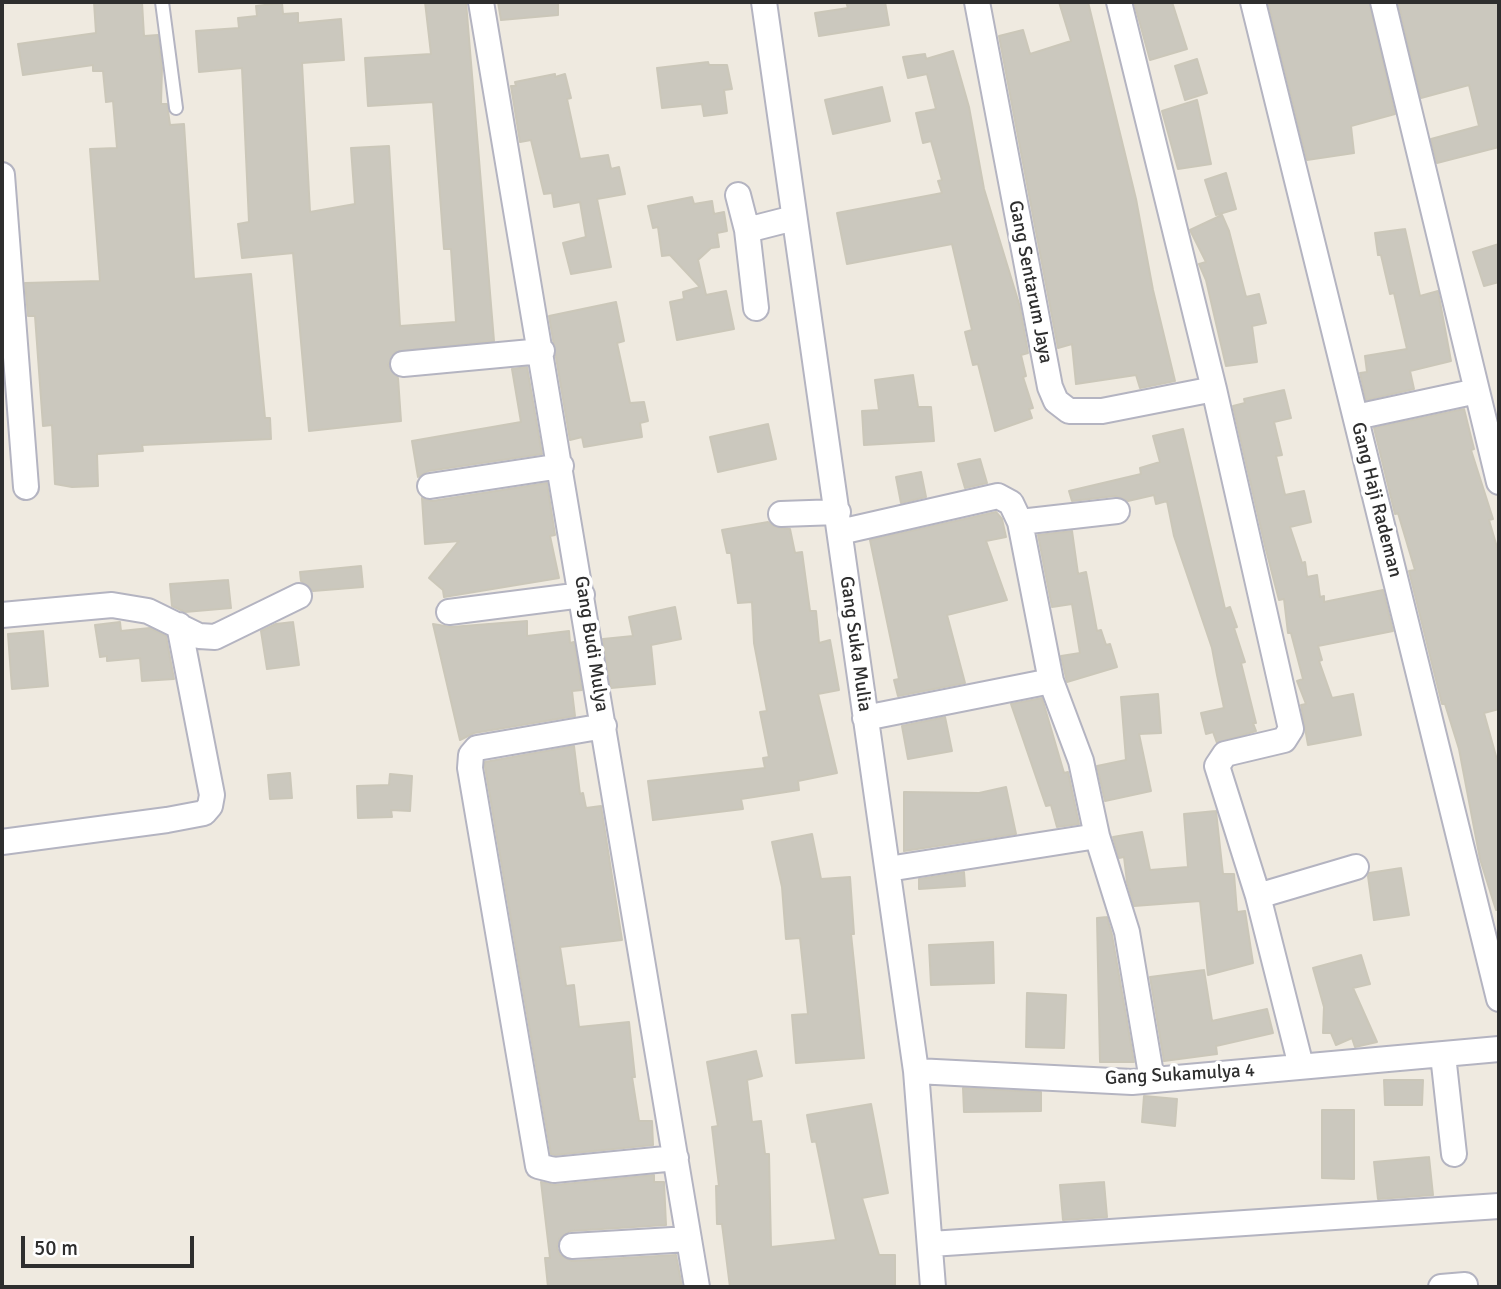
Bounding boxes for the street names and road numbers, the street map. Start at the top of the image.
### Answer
street label: Gang Sentarum Jaya [1003,199,1057,365]
street label: Gang Haji Rademan [1346,420,1406,580]
street label: Gang Budi Mulya [569,575,613,713]
street label: Gang Suka Mulia [834,575,876,713]
street label: Gang Sukamulya 4 [1104,1060,1256,1090]

